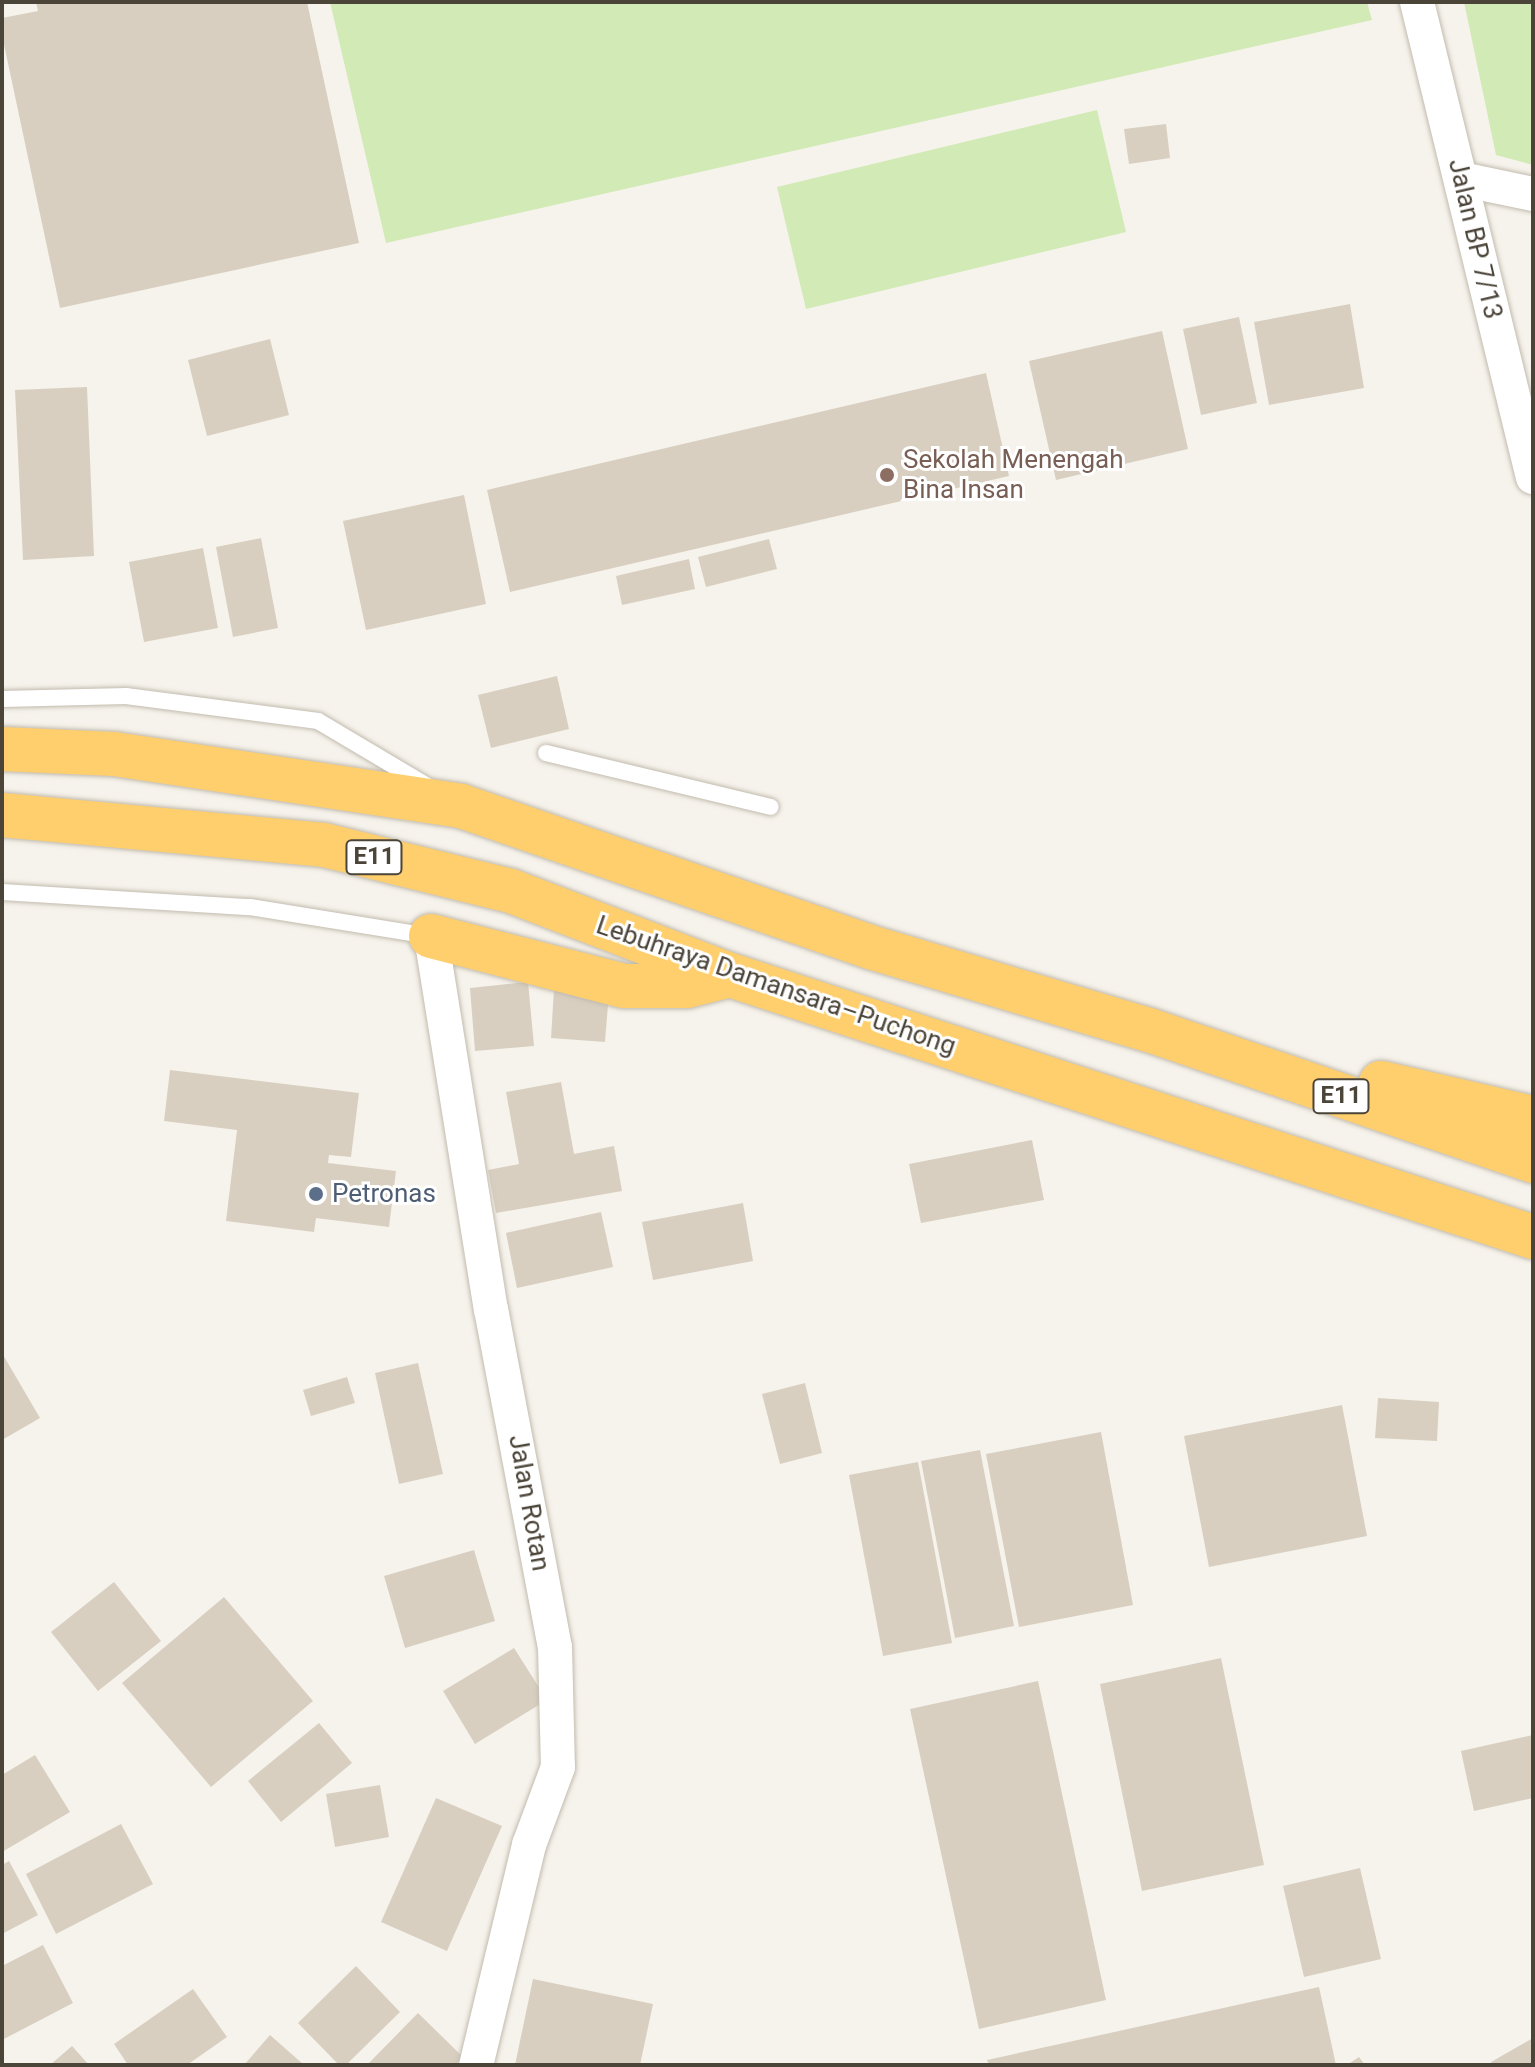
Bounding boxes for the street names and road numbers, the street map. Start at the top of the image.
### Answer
street label: Jalan BP 7/13 [1441,156,1509,322]
road number: E11 [344,837,404,877]
street label: Lebuhraya Damansara–Puchong [592,910,960,1062]
road number: E11 [1311,1076,1371,1116]
street label: Jalan Rotan [502,1433,556,1573]

